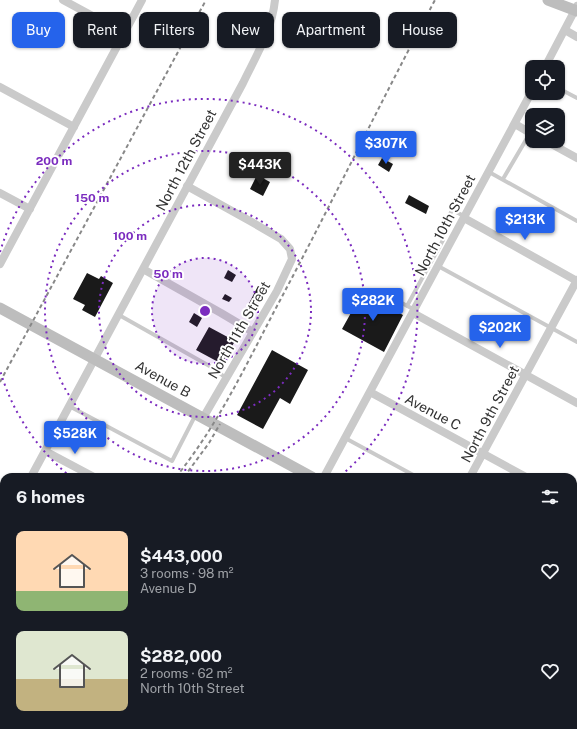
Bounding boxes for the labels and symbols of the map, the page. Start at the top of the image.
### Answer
street label: North 12th Street [153,107,219,213]
pin: $307K [358,131,414,165]
pin: $443K [232,152,288,186]
text: 200 m [36,154,72,168]
street label: North 10th Street [411,172,479,278]
text: 150 m [75,191,109,205]
pin: $213K [497,207,553,241]
text: 100 m [113,229,147,243]
text: 50 m [153,267,183,281]
street label: North 11th Street [205,278,273,382]
pin: $282K [345,288,401,322]
centre of rings [198,304,212,318]
pin: $202K [472,315,528,349]
street label: Avenue B [133,357,193,401]
street label: North 9th Street [458,363,522,465]
street label: Avenue C [402,391,464,433]
pin: $528K [47,421,103,455]

